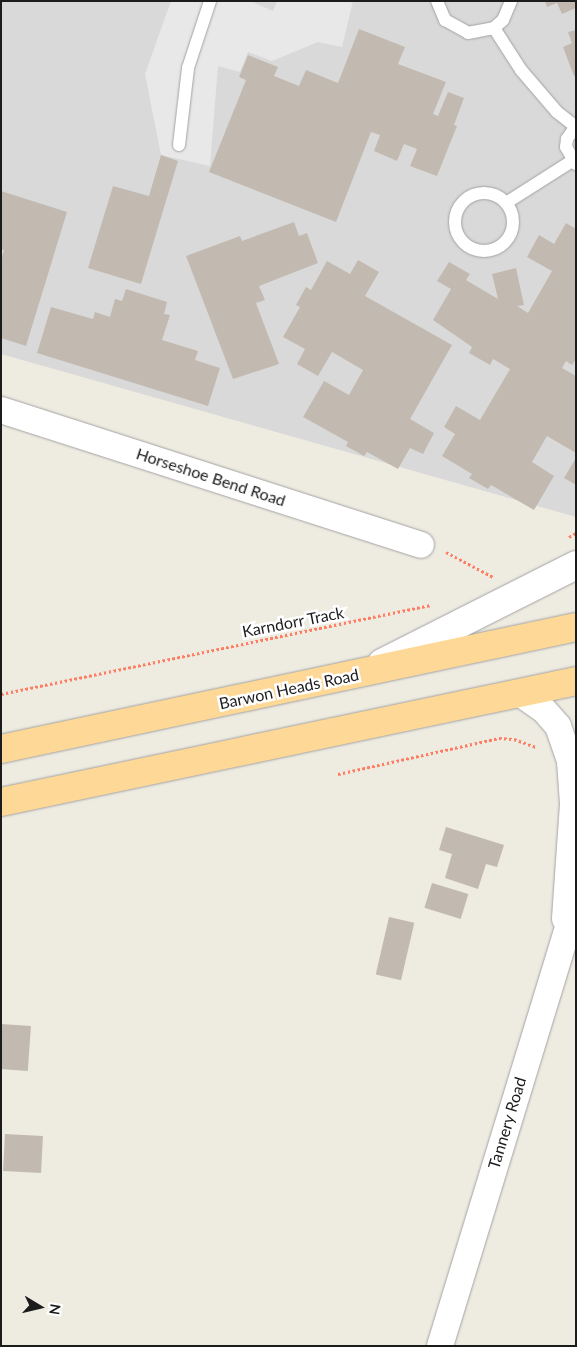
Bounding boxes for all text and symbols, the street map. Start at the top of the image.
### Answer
street label: Horseshoe Bend Road [134,444,288,510]
street label: Karndorr Track [240,603,346,641]
street label: Barwon Heads Road [217,665,361,713]
street label: Tannery Road [484,1075,530,1171]
north arrow [15,1282,65,1332]
text: N [46,1303,65,1316]

